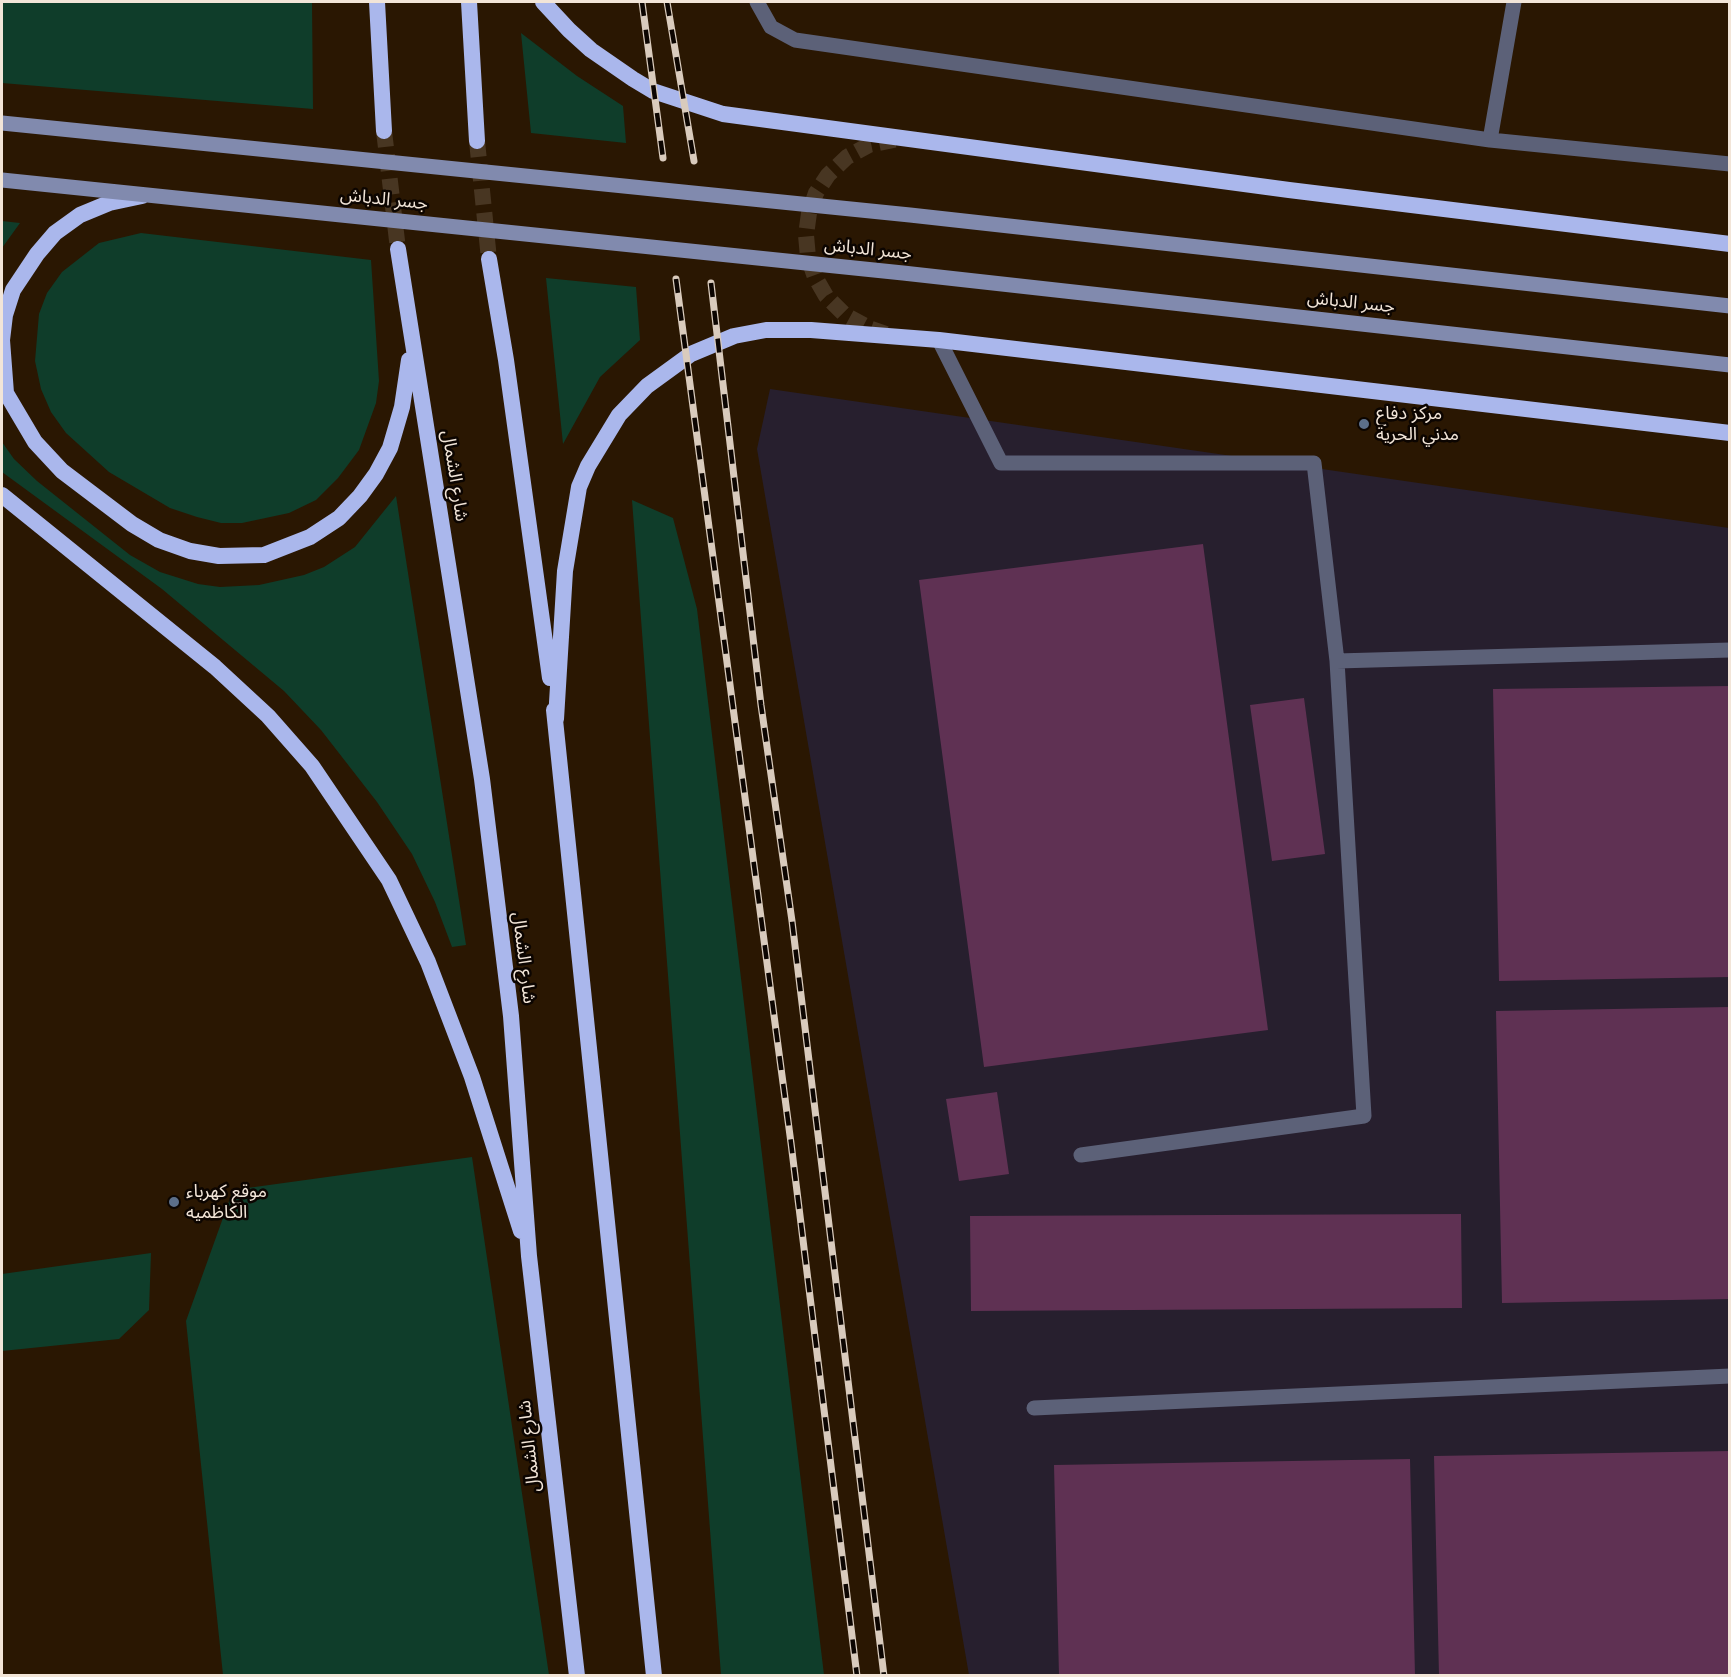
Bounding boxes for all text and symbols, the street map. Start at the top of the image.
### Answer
street label: جسر الدباش [339,185,429,215]
street label: جسر الدباش [823,235,913,265]
street label: جسر الدباش [1306,288,1396,318]
place label: مركز دفاع مدني الحرية [1376,403,1459,446]
marker: مركز دفاع مدني الحرية [1357,417,1371,431]
street label: شارع الشمال [436,429,472,523]
street label: شارع الشمال [507,911,539,1005]
place label: موقع كهرباء الكاظميه [186,1181,267,1224]
marker: موقع كهرباء الكاظميه [167,1195,181,1209]
street label: شارع الشمال [514,1399,546,1493]

